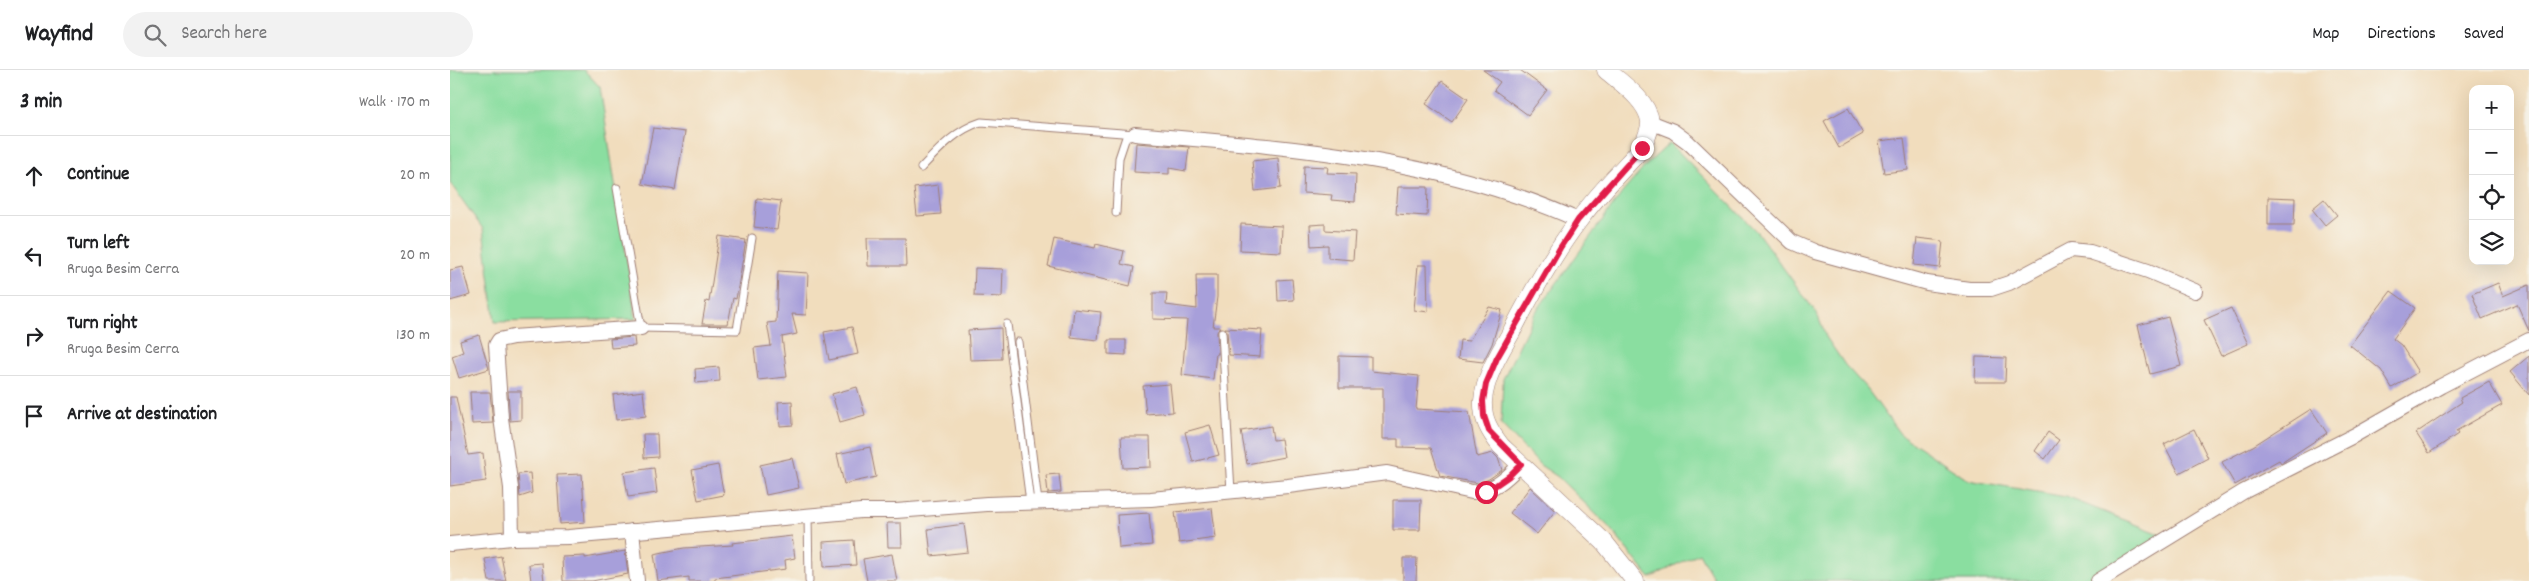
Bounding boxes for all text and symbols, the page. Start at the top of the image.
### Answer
search box [123,12,473,57]
text: Wayfind [25,18,93,52]
icon: search [141,21,169,49]
text: Search here [181,21,267,48]
text: Map [2312,22,2339,47]
text: Directions [2367,22,2436,47]
text: Saved [2464,22,2504,47]
map controls [2469,85,2514,265]
button: + [2469,85,2514,130]
text: 3 min [20,88,62,118]
text: Walk · 170 m [359,91,430,114]
button: − [2469,130,2514,175]
route end [1631,137,1654,160]
icon: ahead [20,162,48,190]
text: Continue [67,162,129,189]
text: 20 m [400,164,430,187]
button: locate [2469,175,2514,220]
button: layers [2469,220,2514,265]
text: Turn left [67,231,130,258]
icon: left [20,242,48,270]
text: 20 m [400,244,430,267]
text: Rruga Besim Cerra [67,258,179,281]
text: Turn right [67,311,138,338]
icon: right [20,322,48,350]
text: 130 m [396,324,430,347]
text: Rruga Besim Cerra [67,338,179,361]
icon: arrive [20,402,48,430]
text: Arrive at destination [67,402,217,429]
route start [1475,481,1498,504]

